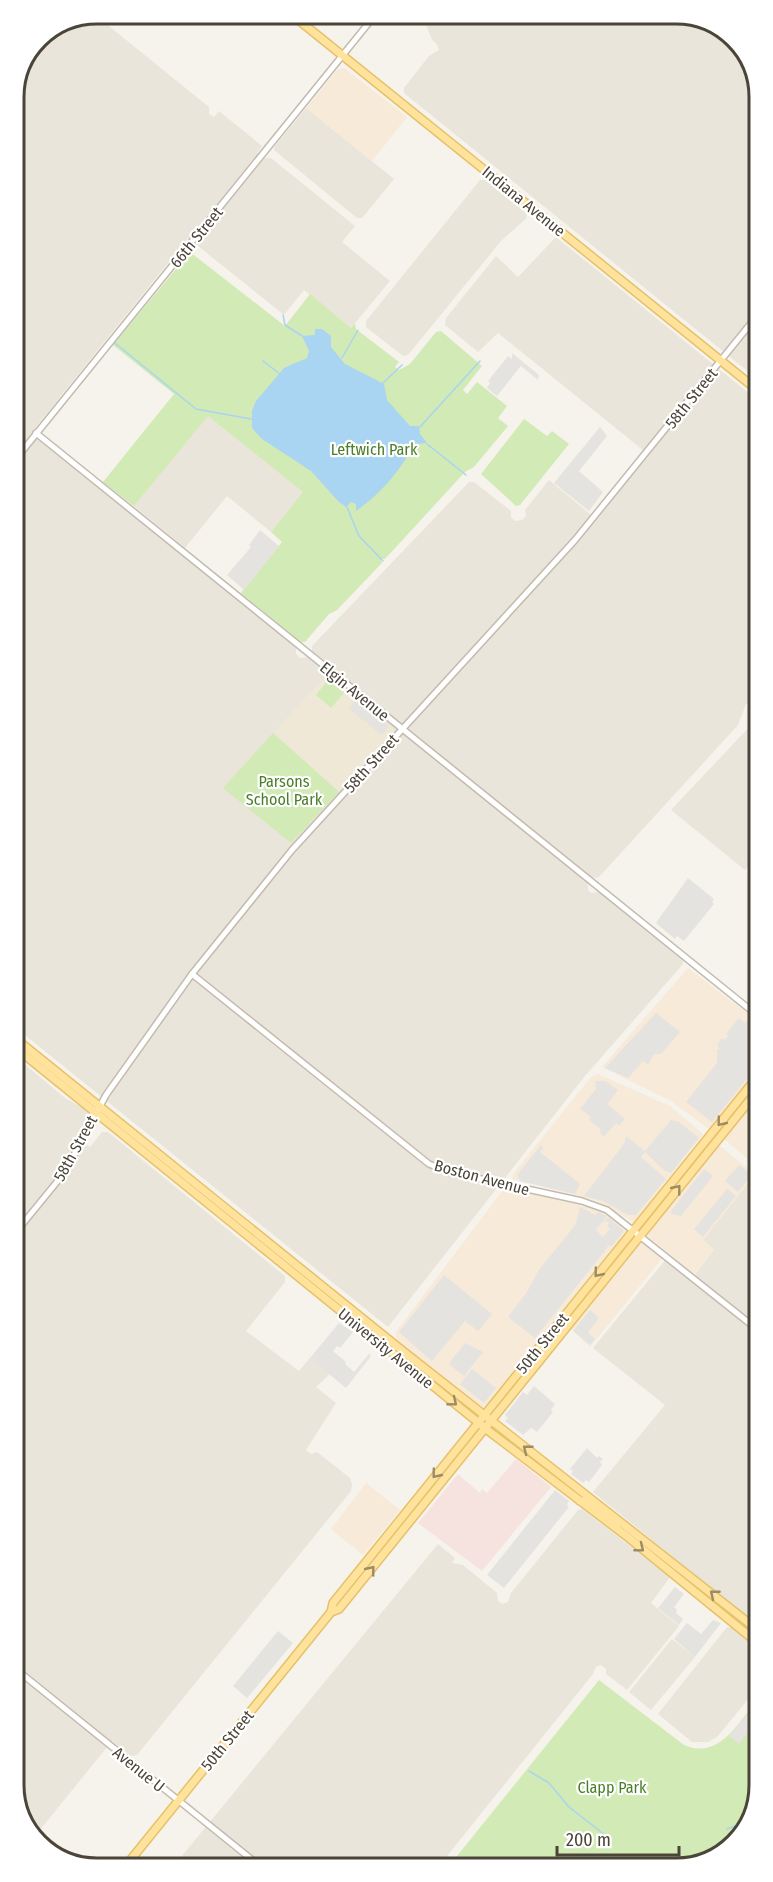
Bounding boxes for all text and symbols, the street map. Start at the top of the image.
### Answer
street label: Indiana Avenue [478,162,569,241]
street label: 66th Street [166,203,227,272]
street label: 58th Street [661,364,722,432]
park label: Leftwich Park [331,440,418,459]
street label: Elgin Avenue [316,658,393,725]
street label: 58th Street [340,730,403,796]
park label: Parsons School Park [246,772,323,809]
street label: 58th Street [50,1111,102,1184]
one-way arrow [717,1115,728,1126]
street label: Boston Avenue [432,1156,532,1199]
one-way arrow [670,1185,681,1196]
one-way arrow [594,1266,605,1277]
street label: University Avenue [334,1304,437,1393]
street label: 50th Street [512,1309,573,1377]
one-way arrow [446,1395,457,1406]
one-way arrow [522,1445,533,1456]
one-way arrow [432,1467,443,1478]
one-way arrow [633,1540,644,1551]
one-way arrow [363,1566,374,1577]
one-way arrow [709,1591,720,1602]
street label: 50th Street [197,1706,258,1774]
street label: Avenue U [109,1743,168,1796]
park label: Clapp Park [577,1778,647,1797]
scale bar [557,1819,678,1857]
text: 200 m [566,1829,611,1851]

